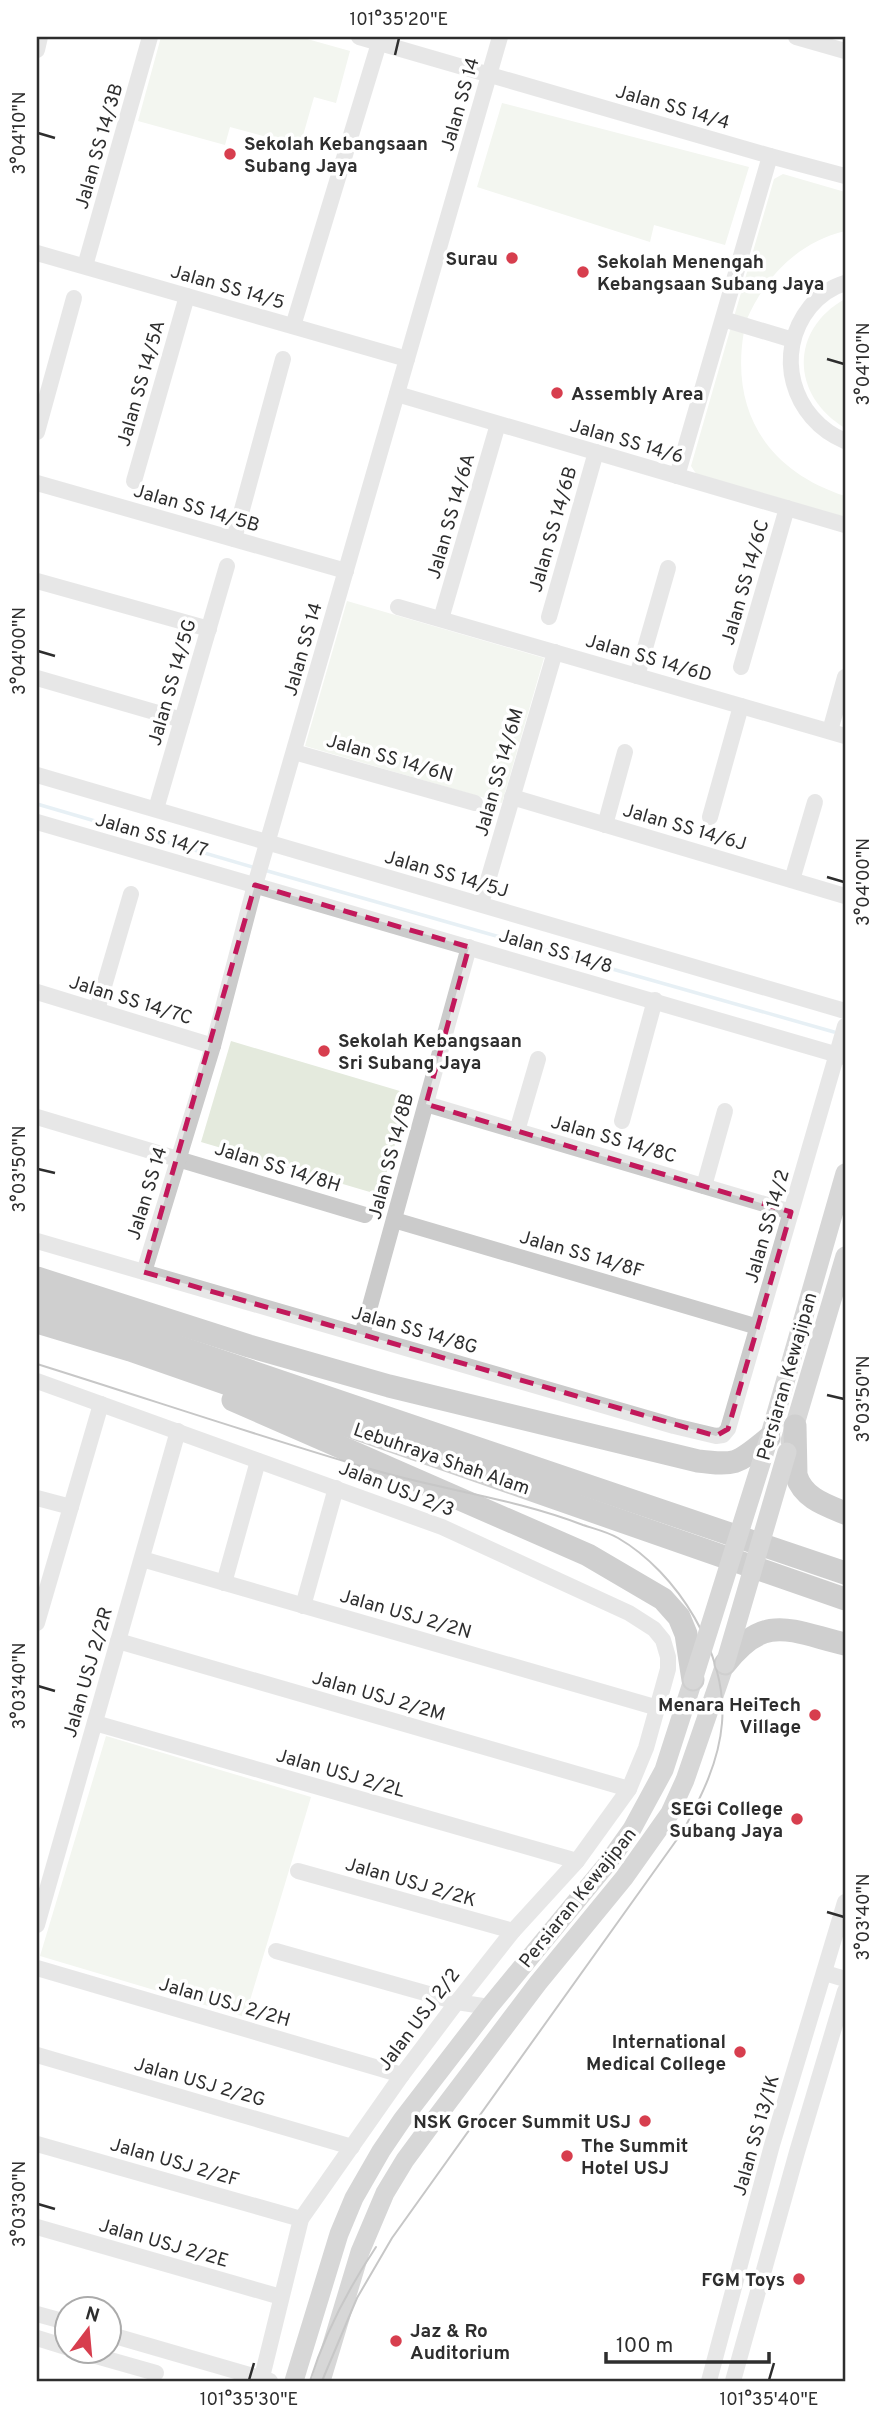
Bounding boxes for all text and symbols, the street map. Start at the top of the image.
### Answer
text: 101°35'20"E [350,9,448,32]
street label: Jalan SS 14 [436,55,486,154]
street label: Jalan SS 14/4 [613,80,732,136]
street label: Jalan SS 14/3B [71,81,129,212]
text: 3°04'10"N [9,91,32,175]
place label: Sekolah Kebangsaan Subang Jaya [244,133,428,179]
marker: Sekolah Kebangsaan Subang Jaya [222,146,238,162]
place label: Surau [446,248,498,272]
marker: Surau [504,250,520,266]
place label: Sekolah Menengah Kebangsaan Subang Jaya [597,251,824,297]
street label: Jalan SS 14/5 [168,260,287,316]
marker: Sekolah Menengah Kebangsaan Subang Jaya [575,264,591,280]
street label: Jalan SS 14/5A [112,318,171,449]
text: 3°04'10"N [853,322,876,406]
place label: Assembly Area [571,383,704,407]
marker: Assembly Area [549,385,565,401]
street label: Jalan SS 14/6 [567,414,686,470]
street label: Jalan SS 14/6A [423,451,481,582]
street label: Jalan SS 14/6B [525,464,583,595]
street label: Jalan SS 14/5B [131,479,262,538]
street label: Jalan SS 14/6C [717,517,775,648]
street label: Jalan SS 14 [279,600,329,699]
text: 3°04'00"N [9,607,32,695]
street label: Jalan SS 14/5G [143,616,202,749]
street label: Jalan SS 14/6D [583,629,714,688]
street label: Jalan SS 14/6M [470,706,530,840]
street label: Jalan SS 14/6N [323,729,456,788]
street label: Jalan SS 14/6J [620,799,749,857]
street label: Jalan SS 14/7 [92,808,211,863]
text: 3°04'00"N [853,838,876,926]
street label: Jalan SS 14/5J [382,846,511,904]
street label: Jalan SS 14/8 [496,924,615,980]
street label: Jalan SS 14/7C [66,971,195,1031]
place label: Sekolah Kebangsaan Sri Subang Jaya [338,1030,522,1076]
marker: Sekolah Kebangsaan Sri Subang Jaya [316,1043,332,1059]
street label: Jalan SS 14/8B [364,1091,420,1222]
street label: Jalan SS 14/8C [548,1111,679,1169]
text: 3°03'50"N [9,1125,32,1213]
street label: Jalan SS 14/8H [211,1137,343,1198]
street label: Jalan SS 14 [122,1144,173,1243]
street label: Jalan SS 14/2 [740,1167,796,1286]
street label: Jalan SS 14/8F [517,1226,646,1284]
street label: Persiaran Kewajipan [752,1290,823,1463]
street label: Jalan SS 14/8G [349,1301,480,1360]
text: 3°03'50"N [853,1355,876,1443]
street label: Lebuhraya Shah Alam [350,1418,533,1501]
street label: Jalan USJ 2/3 [335,1457,458,1523]
street label: Jalan USJ 2/2N [337,1585,474,1645]
street label: Jalan USJ 2/2R [59,1604,119,1741]
text: 3°03'40"N [9,1642,32,1730]
street label: Jalan USJ 2/2M [309,1666,448,1727]
place label: Menara HeiTech Village [658,1694,801,1740]
marker: Menara HeiTech Village [807,1707,823,1723]
street label: Jalan USJ 2/2L [273,1744,408,1804]
place label: SEGi College Subang Jaya [669,1798,783,1844]
marker: SEGi College Subang Jaya [789,1811,805,1827]
street label: Persiaran Kewajipan [515,1823,643,1973]
street label: Jalan USJ 2/2K [342,1853,479,1913]
text: 3°03'40"N [853,1873,876,1961]
street label: Jalan USJ 2/2 [373,1964,466,2076]
street label: Jalan USJ 2/2H [156,1973,293,2033]
place label: International Medical College [586,2031,726,2077]
marker: International Medical College [732,2044,748,2060]
street label: Jalan USJ 2/2G [131,2053,268,2113]
street label: Jalan SS 13/1K [728,2072,786,2199]
place label: NSK Grocer Summit USJ [413,2111,631,2135]
marker: NSK Grocer Summit USJ [637,2113,653,2129]
street label: Jalan USJ 2/2F [107,2133,242,2193]
place label: The Summit Hotel USJ [581,2135,688,2181]
marker: The Summit Hotel USJ [559,2148,575,2164]
text: 3°03'30"N [9,2161,32,2247]
street label: Jalan USJ 2/2E [96,2214,231,2274]
place label: FGM Toys [701,2269,785,2293]
marker: FGM Toys [791,2271,807,2287]
north arrow [52,2296,122,2366]
text: N [82,2302,102,2329]
place label: Jaz & Ro Auditorium [410,2320,510,2366]
scale bar [606,2320,768,2364]
marker: Jaz & Ro Auditorium [388,2333,404,2349]
text: 100 m [616,2333,673,2360]
text: 101°35'30"E [200,2389,298,2412]
text: 101°35'40"E [720,2389,818,2412]

